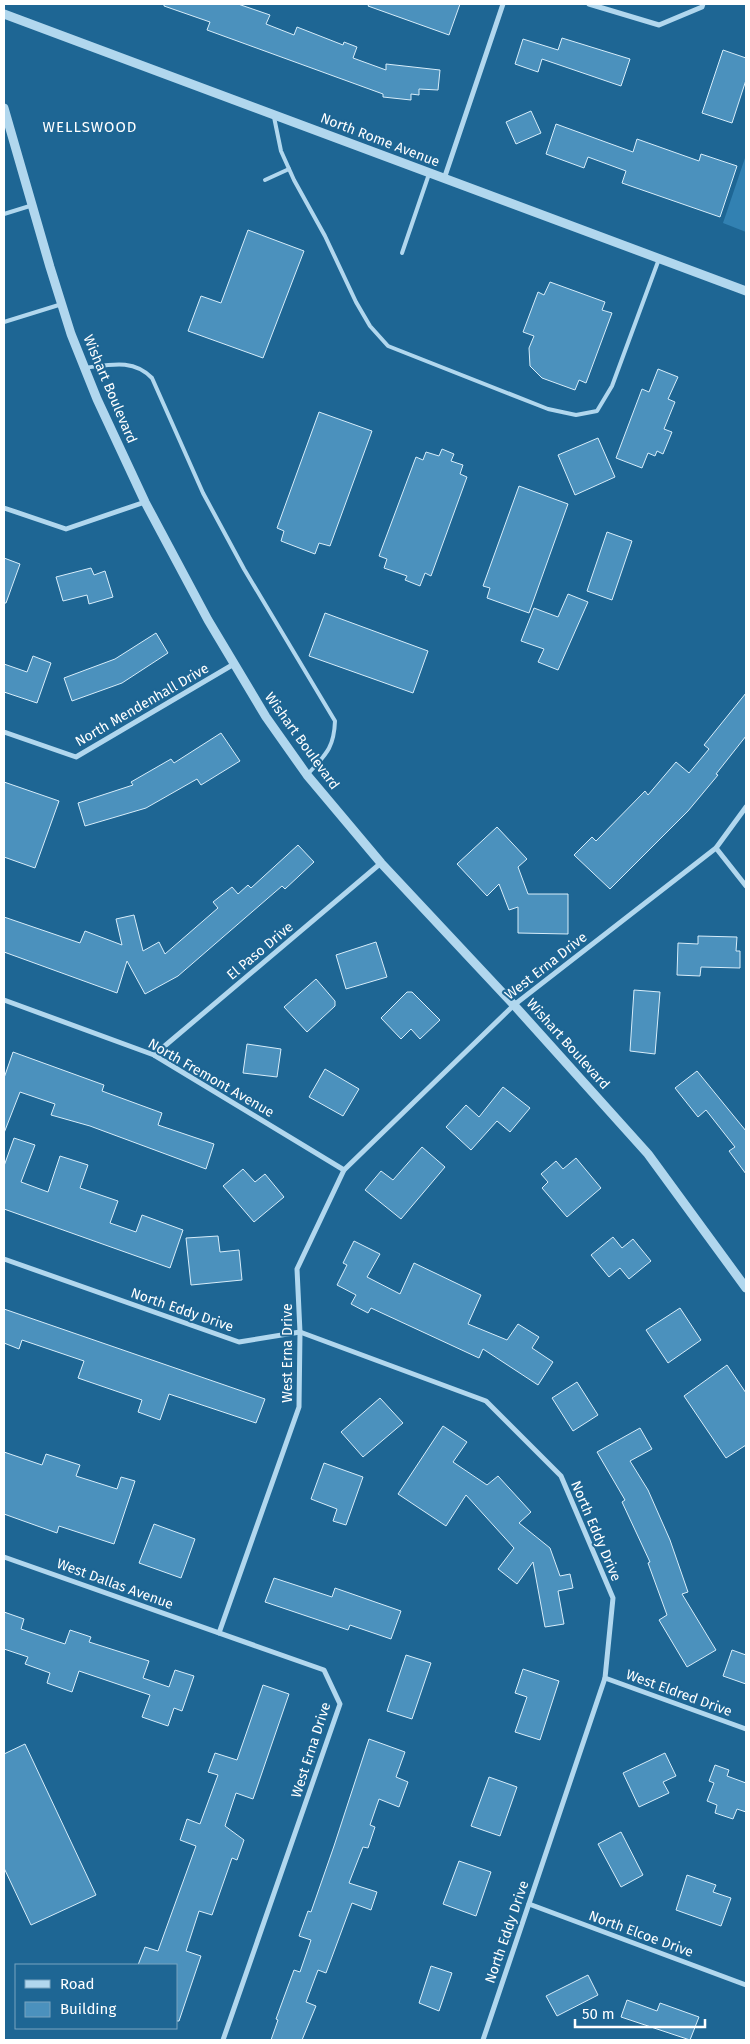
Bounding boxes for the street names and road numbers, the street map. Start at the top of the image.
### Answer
street label: North Rome Avenue [318,109,442,171]
street label: Wishart Boulevard [79,332,141,446]
street label: North Mendenhall Drive [72,660,212,750]
street label: Wishart Boulevard [261,689,343,793]
street label: El Paso Drive [223,918,297,984]
street label: West Erna Drive [502,929,590,1003]
street label: Wishart Boulevard [523,995,613,1093]
street label: North Fremont Avenue [145,1035,277,1121]
street label: North Eddy Drive [128,1284,236,1336]
street label: West Erna Drive [279,1303,296,1403]
street label: North Eddy Drive [567,1478,625,1584]
street label: West Dallas Avenue [54,1555,176,1613]
street label: West Eldred Drive [624,1666,734,1720]
street label: West Erna Drive [288,1700,334,1800]
street label: North Eddy Drive [481,1878,533,1986]
street label: North Elcoe Drive [586,1907,696,1961]

